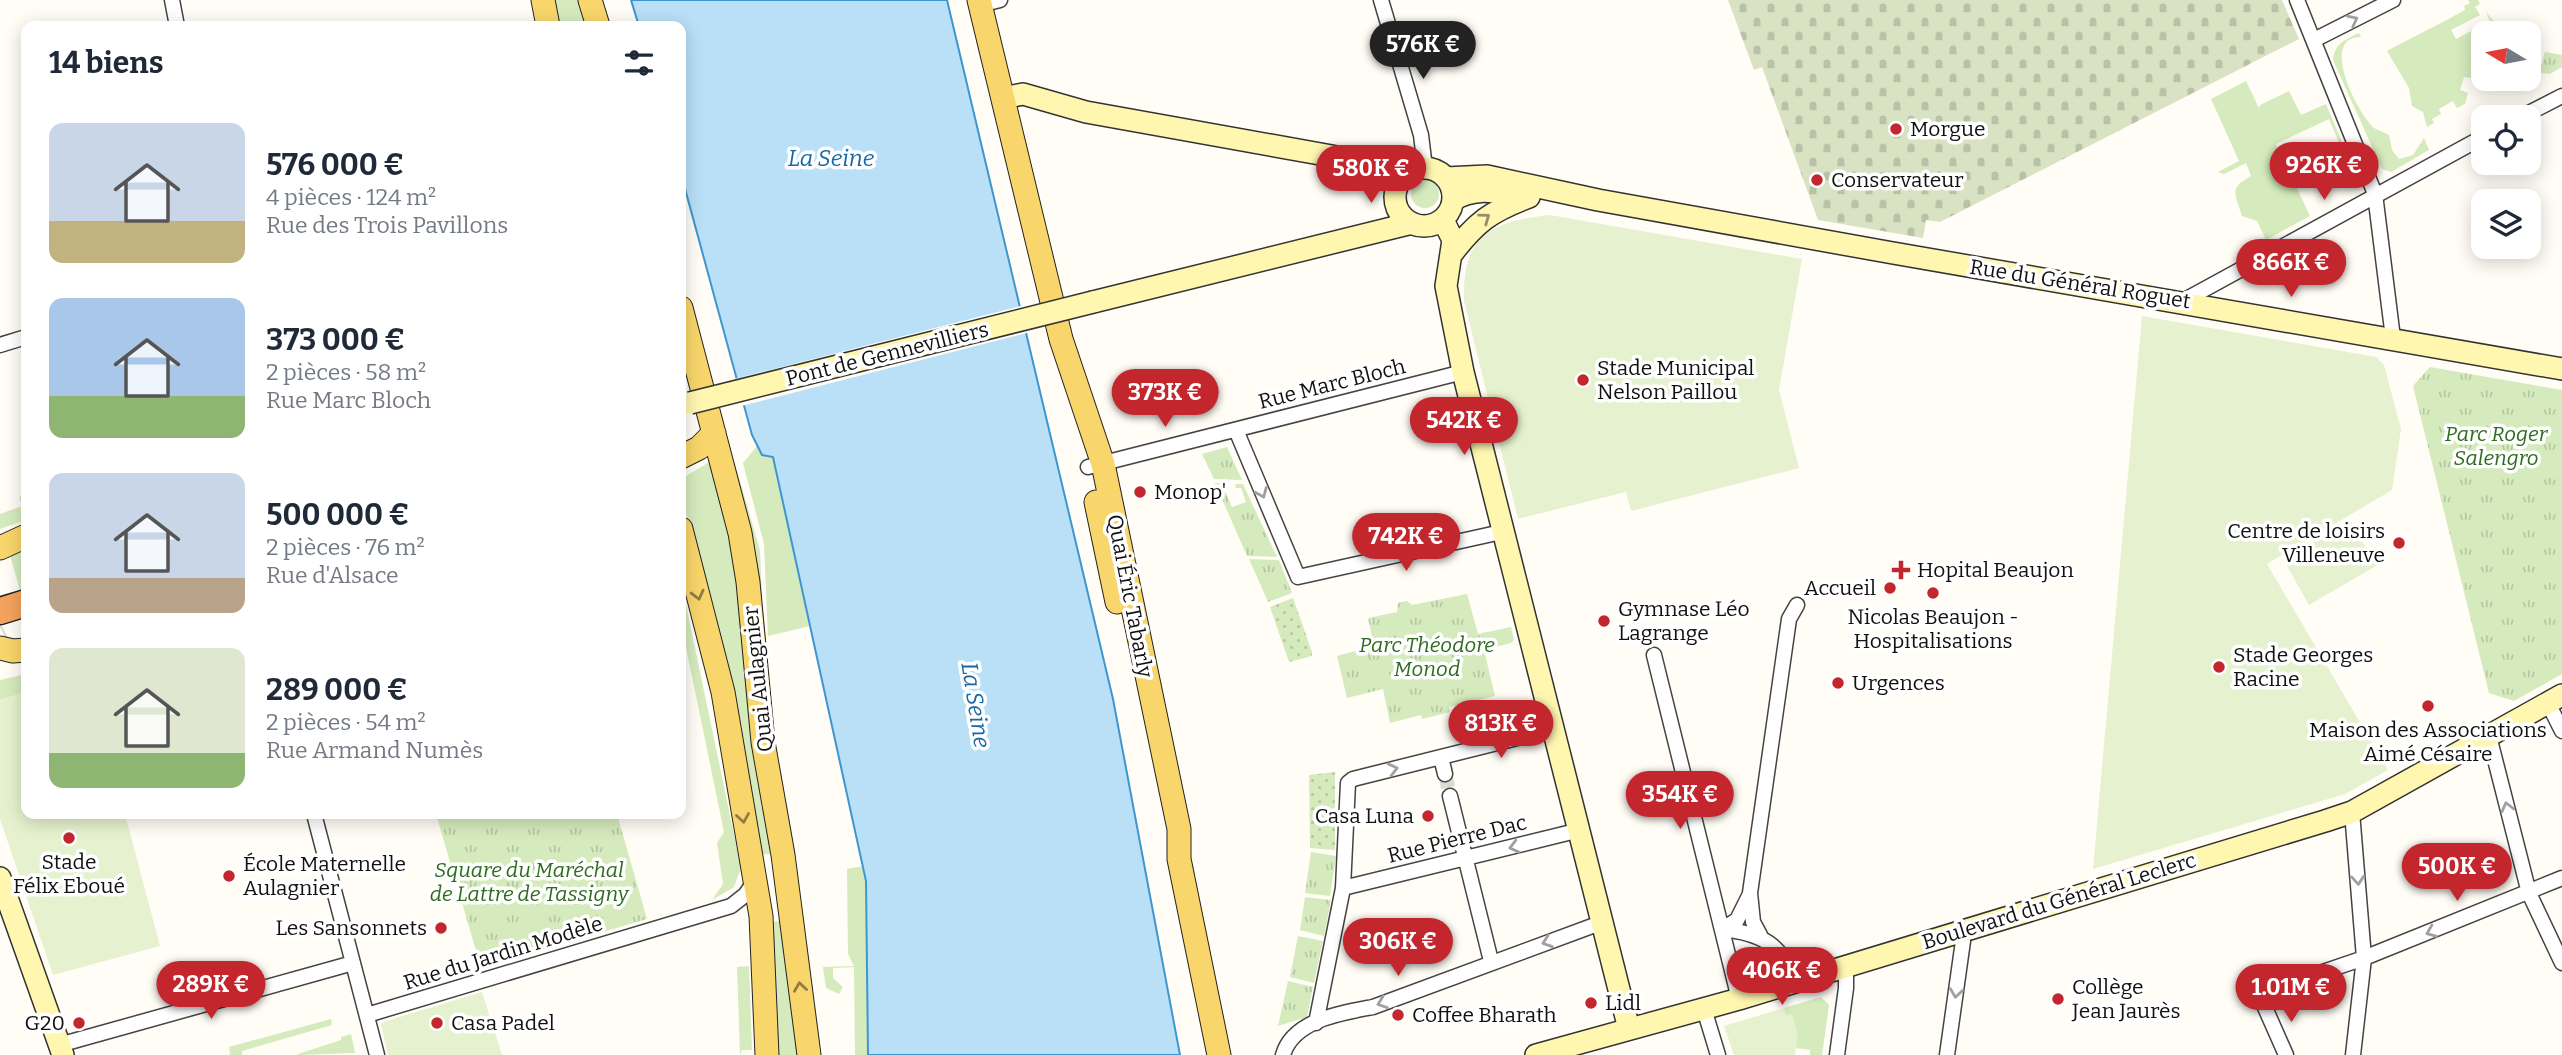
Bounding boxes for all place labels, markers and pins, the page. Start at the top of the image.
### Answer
pin: 576K € [1366,22,1480,81]
place label: Morgue [1910,116,1986,142]
marker: Morgue [1888,121,1904,137]
pin: 926K € [2267,142,2381,202]
pin: 580K € [1314,146,1428,205]
place label: Conservateur [1831,167,1964,193]
marker: Conservateur [1809,172,1825,188]
pin: 866K € [2234,240,2348,299]
place label: Stade Municipal Nelson Paillou [1597,355,1754,405]
pin: 373K € [1108,370,1222,429]
marker: Stade Municipal Nelson Paillou [1575,372,1591,388]
pin: 542K € [1407,398,1521,457]
place label: Monop' [1154,479,1226,505]
marker: Monop' [1132,484,1148,500]
pin: 742K € [1349,514,1463,573]
place label: Centre de loisirs Villeneuve [2227,518,2385,568]
marker: Centre de loisirs Villeneuve [2391,535,2407,551]
place label: Hopital Beaujon [1917,557,2074,583]
marker: Hopital Beaujon [1891,560,1911,580]
place label: Accueil [1804,575,1876,601]
marker: Accueil [1882,580,1898,596]
marker: Nicolas Beaujon - Hospitalisations [1925,585,1941,601]
place label: Gymnase Léo Lagrange [1618,596,1750,646]
place label: Nicolas Beaujon - Hospitalisations [1847,604,2019,654]
marker: Gymnase Léo Lagrange [1596,613,1612,629]
place label: Stade Georges Racine [2233,642,2373,692]
marker: Stade Georges Racine [2211,659,2227,675]
place label: Urgences [1852,670,1945,696]
marker: Urgences [1830,675,1846,691]
marker: Maison des Associations Aimé Césaire [2420,698,2436,714]
pin: 813K € [1444,700,1558,760]
place label: Maison des Associations Aimé Césaire [2309,717,2547,767]
pin: 354K € [1623,772,1737,831]
place label: Casa Luna [1315,803,1415,829]
marker: Casa Luna [1420,808,1436,824]
marker: Stade Félix Eboué [61,830,77,846]
pin: 500K € [2400,844,2514,903]
place label: Stade Félix Eboué [13,849,125,899]
place label: École Maternelle Aulagnier [243,851,406,901]
marker: École Maternelle Aulagnier [221,868,237,884]
place label: Les Sansonnets [275,915,427,941]
pin: 306K € [1341,918,1455,978]
marker: Les Sansonnets [433,920,449,936]
pin: 406K € [1725,948,1839,1007]
pin: 289K € [154,962,268,1021]
pin: 1.01M € [2226,964,2356,1024]
place label: Collège Jean Jaurès [2071,974,2180,1024]
place label: Lidl [1605,990,1641,1016]
marker: Collège Jean Jaurès [2050,991,2066,1007]
marker: Lidl [1583,995,1599,1011]
place label: Coffee Bharath [1412,1002,1557,1028]
marker: Coffee Bharath [1390,1007,1406,1023]
place label: G20 [25,1010,65,1036]
place label: Casa Padel [451,1010,555,1036]
marker: G20 [71,1015,87,1031]
marker: Casa Padel [429,1015,445,1031]

